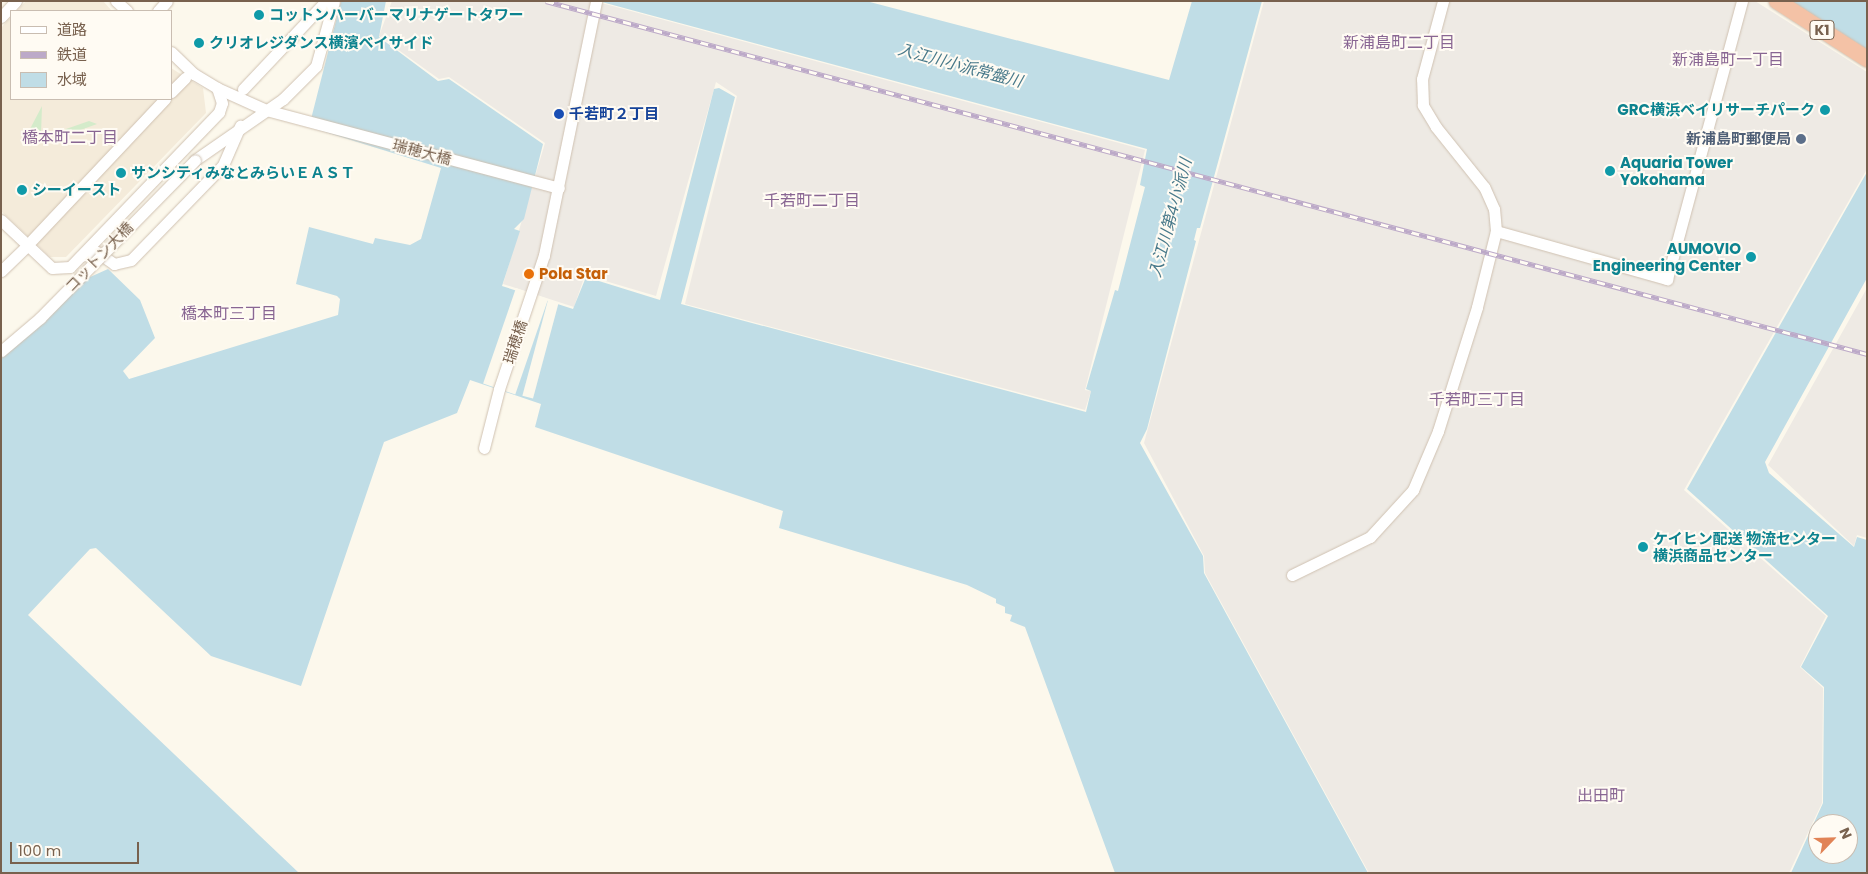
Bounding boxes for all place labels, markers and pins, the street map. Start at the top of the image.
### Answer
place label: コットンハーバーマリナゲートタワー [269,6,524,24]
marker: コットンハーバーマリナゲートタワー [253,9,265,21]
place label: クリオレジダンス横濱ベイサイド [209,34,434,52]
marker: クリオレジダンス横濱ベイサイド [193,37,205,49]
place label: GRC横浜ベイリサーチパーク [1617,101,1815,119]
marker: GRC横浜ベイリサーチパーク [1819,104,1831,116]
place label: 千若町２丁目 [569,105,659,123]
marker: 千若町２丁目 [553,108,565,120]
place label: 新浦島町郵便局 [1686,130,1791,148]
marker: 新浦島町郵便局 [1795,133,1807,145]
place label: Aquaria Tower Yokohama [1620,153,1733,188]
place label: サンシティみなとみらいＥＡＳＴ [131,164,356,182]
marker: Aquaria Tower Yokohama [1604,165,1616,177]
marker: サンシティみなとみらいＥＡＳＴ [115,167,127,179]
place label: シーイースト [32,181,122,199]
marker: シーイースト [16,184,28,196]
place label: AUMOVIO Engineering Center [1593,239,1741,274]
marker: AUMOVIO Engineering Center [1745,251,1757,263]
place label: Pola Star [539,265,608,283]
marker: Pola Star [523,268,535,280]
place label: ケイヒン配送 物流センター 横浜商品センター [1653,529,1836,564]
marker: ケイヒン配送 物流センター 横浜商品センター [1637,541,1649,553]

